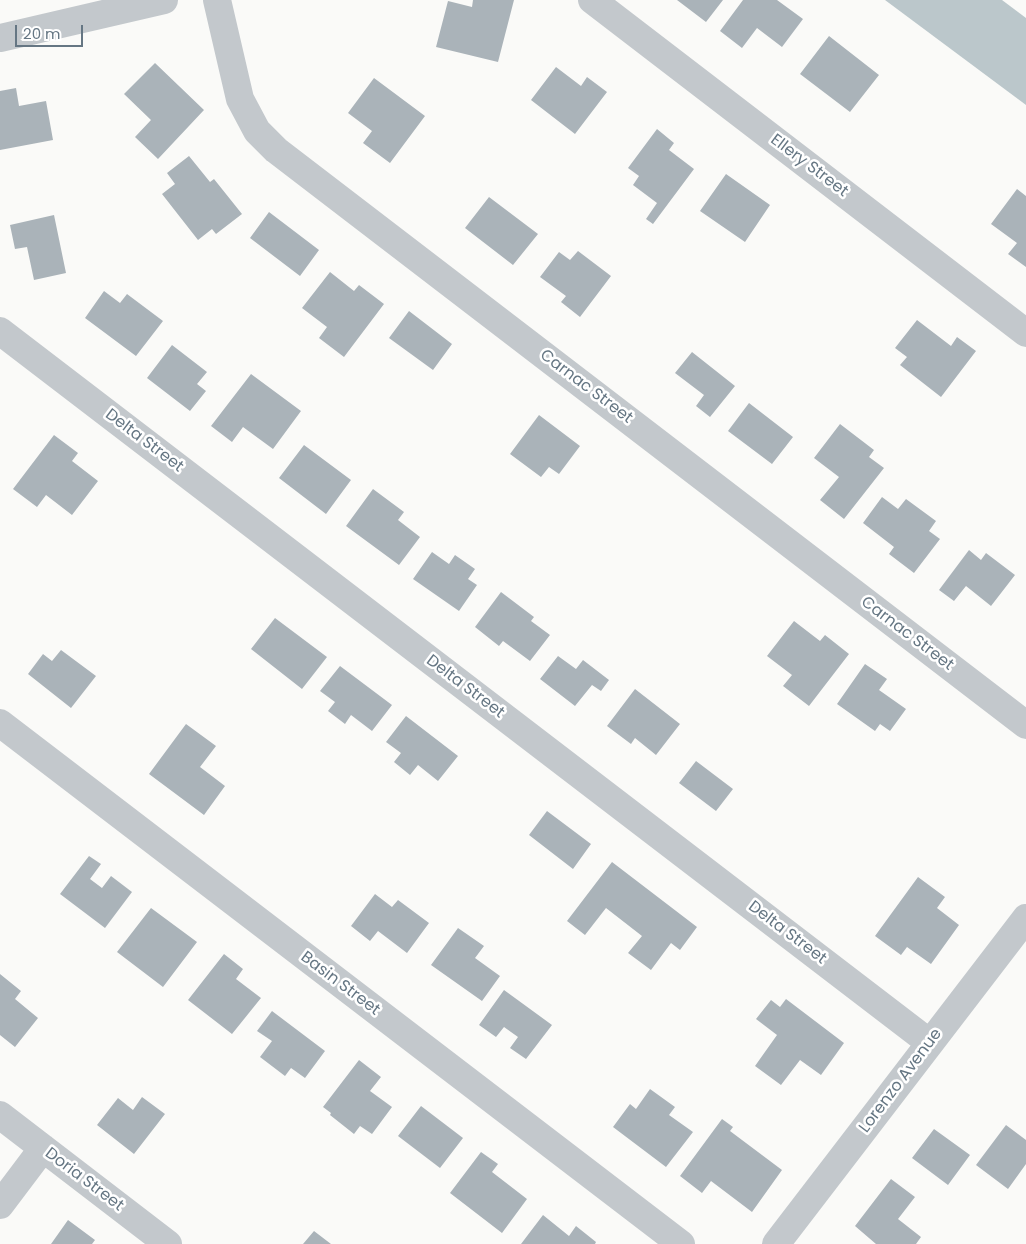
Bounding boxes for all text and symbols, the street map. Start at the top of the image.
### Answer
scale bar [18,15,85,47]
text: 20 m [23,23,61,44]
street label: Ellery Street [766,131,852,201]
street label: Carnac Street [536,346,636,428]
street label: Delta Street [101,405,187,477]
street label: Carnac Street [857,593,957,675]
street label: Delta Street [422,651,508,723]
street label: Delta Street [744,897,830,969]
street label: Basin Street [297,948,383,1020]
street label: Lorenzo Avenue [856,1025,946,1137]
street label: Doria Street [41,1144,127,1216]

